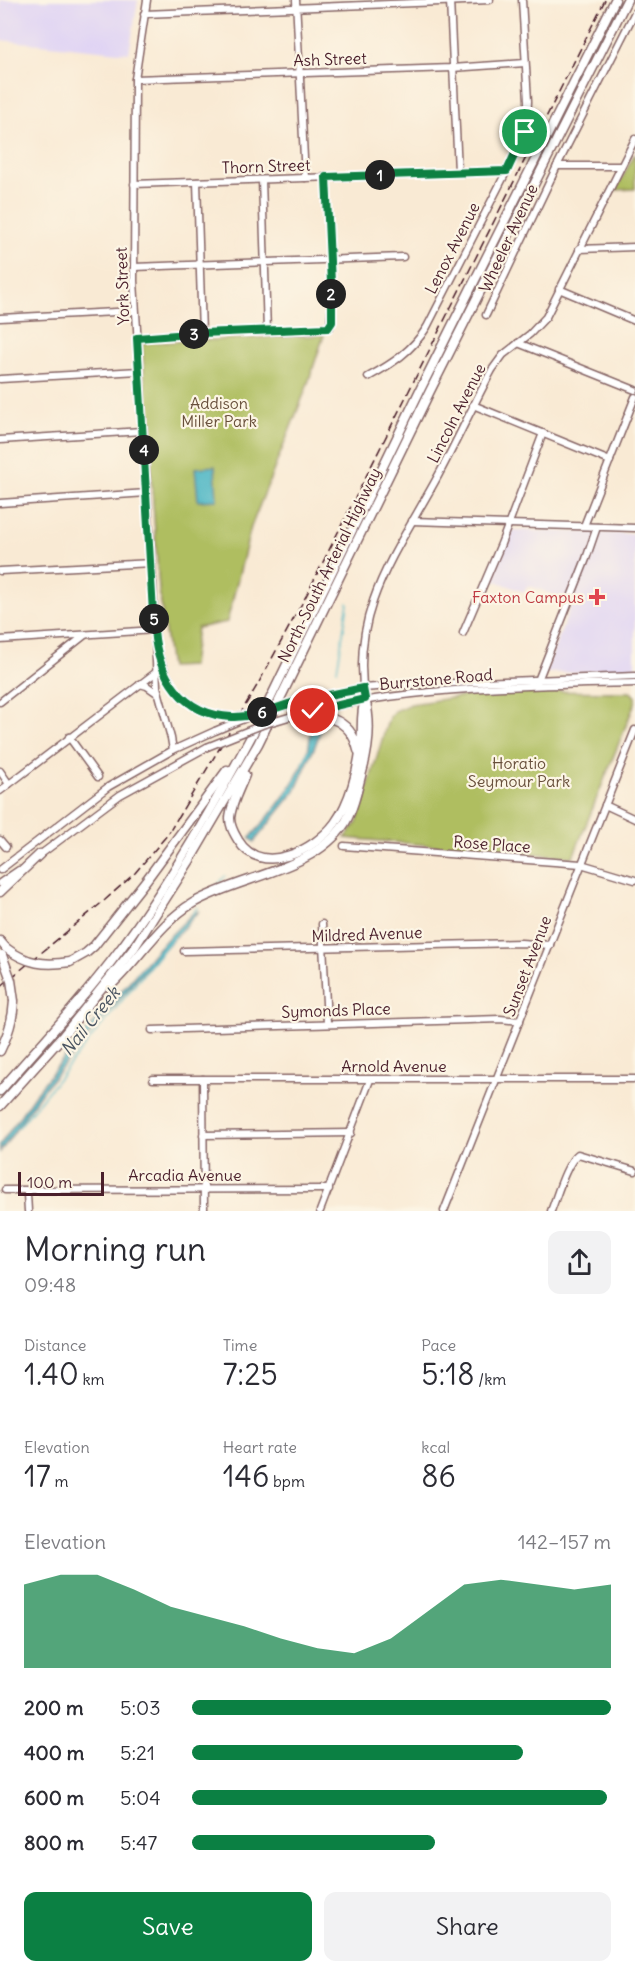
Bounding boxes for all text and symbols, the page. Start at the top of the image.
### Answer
street label: Ash Street [293,48,368,70]
pin [499,106,550,157]
icon: arrive [508,115,541,148]
street label: Thorn Street [221,154,311,178]
pin: 1 [365,160,395,190]
text: 1 [377,165,383,185]
street label: Wheeler Avenue [474,181,542,295]
street label: Lenox Avenue [420,199,484,297]
street label: York Street [111,246,133,325]
pin: 2 [316,279,346,309]
text: 2 [327,284,335,304]
pin: 3 [179,319,209,349]
text: 3 [189,324,199,344]
street label: Lincoln Avenue [422,360,490,466]
park label: Addison Miller Park [181,393,257,431]
pin: 4 [129,435,159,465]
text: 4 [139,440,149,460]
street label: North-South Arterial Highway [273,464,385,666]
place label: Faxton Campus [472,587,584,607]
marker: Faxton Campus [588,588,606,606]
pin: 5 [139,604,169,634]
text: 5 [149,609,159,629]
street label: Burrstone Road [378,664,494,694]
pin [287,685,338,736]
icon: check [296,694,329,727]
pin: 6 [247,697,277,727]
text: 6 [257,702,267,722]
park label: Horatio Seymour Park [468,753,570,791]
street label: Rose Place [453,831,531,857]
street label: Sunset Avenue [499,913,555,1019]
street label: Mildred Avenue [311,922,423,946]
water label: Nail Creek [55,980,126,1060]
street label: Symonds Place [281,998,391,1022]
street label: Arnold Avenue [341,1056,447,1076]
street label: Arcadia Avenue [128,1165,242,1185]
scale bar [18,1169,104,1196]
text: 100 m [27,1172,72,1192]
text: Morning run [24,1228,206,1270]
button: share [548,1231,611,1294]
text: 09:48 [24,1272,76,1297]
text: Distance [24,1335,86,1355]
text: Time [223,1335,257,1355]
text: Pace [421,1335,456,1355]
text: 1.40 [24,1355,79,1393]
text: 7:25 [223,1355,278,1393]
text: 5:18 [421,1355,475,1393]
text: km [79,1369,105,1389]
text: /km [475,1369,506,1389]
text: Elevation [24,1437,90,1457]
text: Heart rate [223,1437,297,1457]
text: kcal [421,1437,450,1457]
text: 17 [24,1457,51,1495]
text: 146 [223,1457,269,1495]
text: 86 [421,1457,456,1495]
text: m [51,1471,68,1491]
text: bpm [269,1471,305,1491]
text: Elevation [24,1529,106,1554]
text: 142–157 m [518,1529,611,1554]
text: 200 m [24,1695,84,1720]
text: 5:03 [120,1695,161,1720]
text: 400 m [24,1740,84,1765]
text: 5:21 [120,1740,155,1765]
text: 600 m [24,1785,84,1810]
text: 5:04 [120,1785,161,1810]
text: 800 m [24,1830,84,1855]
text: 5:47 [120,1830,157,1855]
button: Save [24,1892,312,1961]
button: Share [324,1892,611,1961]

